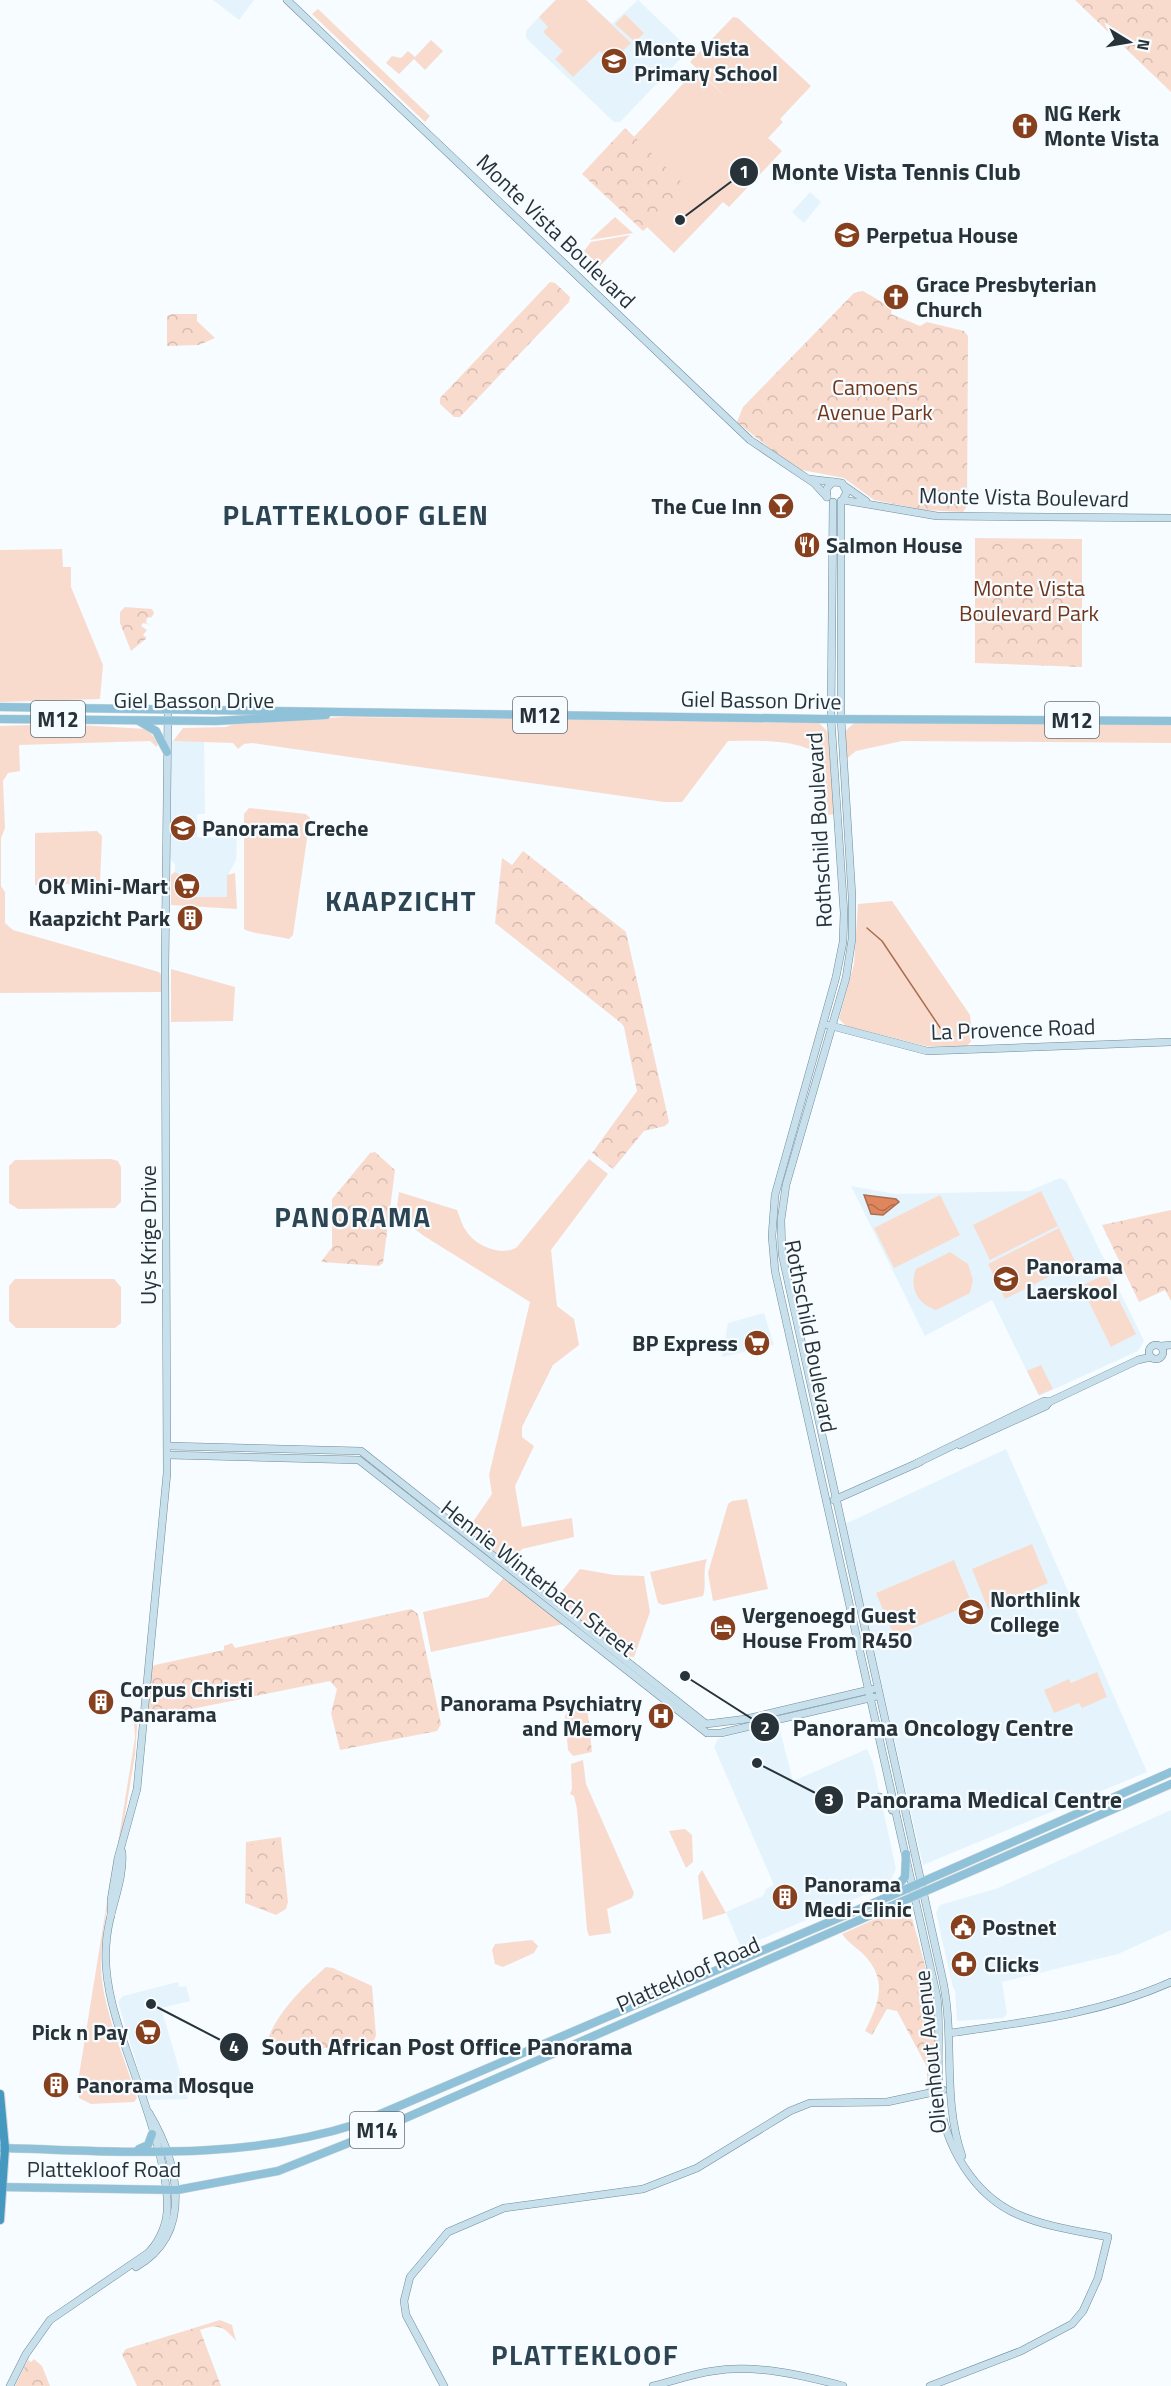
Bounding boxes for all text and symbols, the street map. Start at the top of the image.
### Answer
north arrow [1099,12,1159,72]
place label: Monte Vista Primary School [634,31,778,90]
text: N [1131,37,1157,53]
school or university icon: Monte Vista Primary School [599,46,629,76]
place label: NG Kerk Monte Vista [1044,96,1159,155]
church icon: NG Kerk Monte Vista [1010,111,1040,141]
street label: Monte Vista Boulevard [469,146,643,316]
callout: Monte Vista Tennis Club [729,151,1032,193]
text: Monte Vista Tennis Club [771,153,1021,189]
text: 1 [739,158,749,185]
place label: Perpetua House [866,218,1018,252]
school or university icon: Perpetua House [832,220,862,250]
place label: Grace Presbyterian Church [916,267,1097,326]
church icon: Grace Presbyterian Church [881,282,911,312]
park label: Camoens Avenue Park [817,370,933,429]
street label: Monte Vista Boulevard [919,478,1129,516]
place label: The Cue Inn [652,489,762,523]
bar icon: The Cue Inn [766,491,796,521]
district label: PLATTEKLOOF GLEN [223,493,489,536]
place label: Salmon House [826,528,963,562]
restaurant icon: Salmon House [792,530,822,560]
park label: Monte Vista Boulevard Park [959,571,1100,630]
street label: Giel Basson Drive [680,682,842,718]
street label: Giel Basson Drive [114,683,274,717]
road number: M12 [513,697,567,733]
road number: M12 [31,701,85,737]
road number: M12 [1045,702,1099,738]
street label: Rothschild Boulevard [797,731,841,929]
place label: Panorama Creche [202,811,368,845]
school or university icon: Panorama Creche [168,813,198,843]
place label: OK Mini-Mart [38,869,168,903]
supermarket icon: OK Mini-Mart [172,871,202,901]
district label: KAAPZICHT [325,879,477,922]
place label: Kaapzicht Park [29,901,171,935]
building icon: Kaapzicht Park [175,903,205,933]
street label: La Provence Road [930,1009,1096,1049]
street label: Uys Krige Drive [131,1165,165,1305]
district label: PANORAMA [274,1195,432,1238]
street label: Rothschild Boulevard [776,1237,846,1435]
place label: Panorama Laerskool [1026,1249,1123,1308]
school or university icon: Panorama Laerskool [991,1264,1021,1294]
place label: BP Express [632,1326,738,1360]
supermarket icon: BP Express [742,1328,772,1358]
street label: Hennie Winterbach Street [434,1491,643,1665]
place label: Northlink College [990,1582,1081,1641]
school or university icon: Northlink College [956,1597,986,1627]
place label: Vergenoegd Guest House From R450 [742,1598,916,1657]
hotel icon: Vergenoegd Guest House From R450 [708,1613,738,1643]
place label: Corpus Christi Panarama [120,1672,253,1731]
place label: Panorama Psychiatry and Memory [440,1686,642,1745]
building icon: Corpus Christi Panarama [86,1687,116,1717]
hospital icon: Panorama Psychiatry and Memory [646,1701,676,1731]
callout: Panorama Oncology Centre [750,1706,1085,1748]
text: Panorama Oncology Centre [792,1709,1074,1745]
text: 2 [760,1714,770,1741]
callout: Panorama Medical Centre [814,1779,1134,1821]
text: Panorama Medical Centre [856,1781,1122,1817]
text: 3 [824,1786,834,1813]
place label: Panorama Medi-Clinic [804,1867,912,1926]
building icon: Panorama Medi-Clinic [770,1882,800,1912]
place label: Postnet [982,1910,1056,1944]
public building icon: Postnet [948,1912,978,1942]
street label: Plattekloof Road [611,1927,765,2021]
place label: Clicks [984,1947,1039,1981]
pharmacy icon: Clicks [949,1949,979,1979]
street label: Olienhout Avenue [905,1969,955,2135]
place label: Pick n Pay [31,2015,128,2049]
supermarket icon: Pick n Pay [133,2017,163,2047]
callout: South African Post Office Panorama [219,2026,644,2068]
text: South African Post Office Panorama [261,2028,633,2064]
text: 4 [229,2033,239,2060]
place label: Panorama Mosque [76,2068,254,2102]
building icon: Panorama Mosque [41,2070,71,2100]
road number: M14 [350,2112,404,2148]
street label: Plattekloof Road [27,2152,181,2186]
district label: PLATTEKLOOF [491,2333,679,2376]

